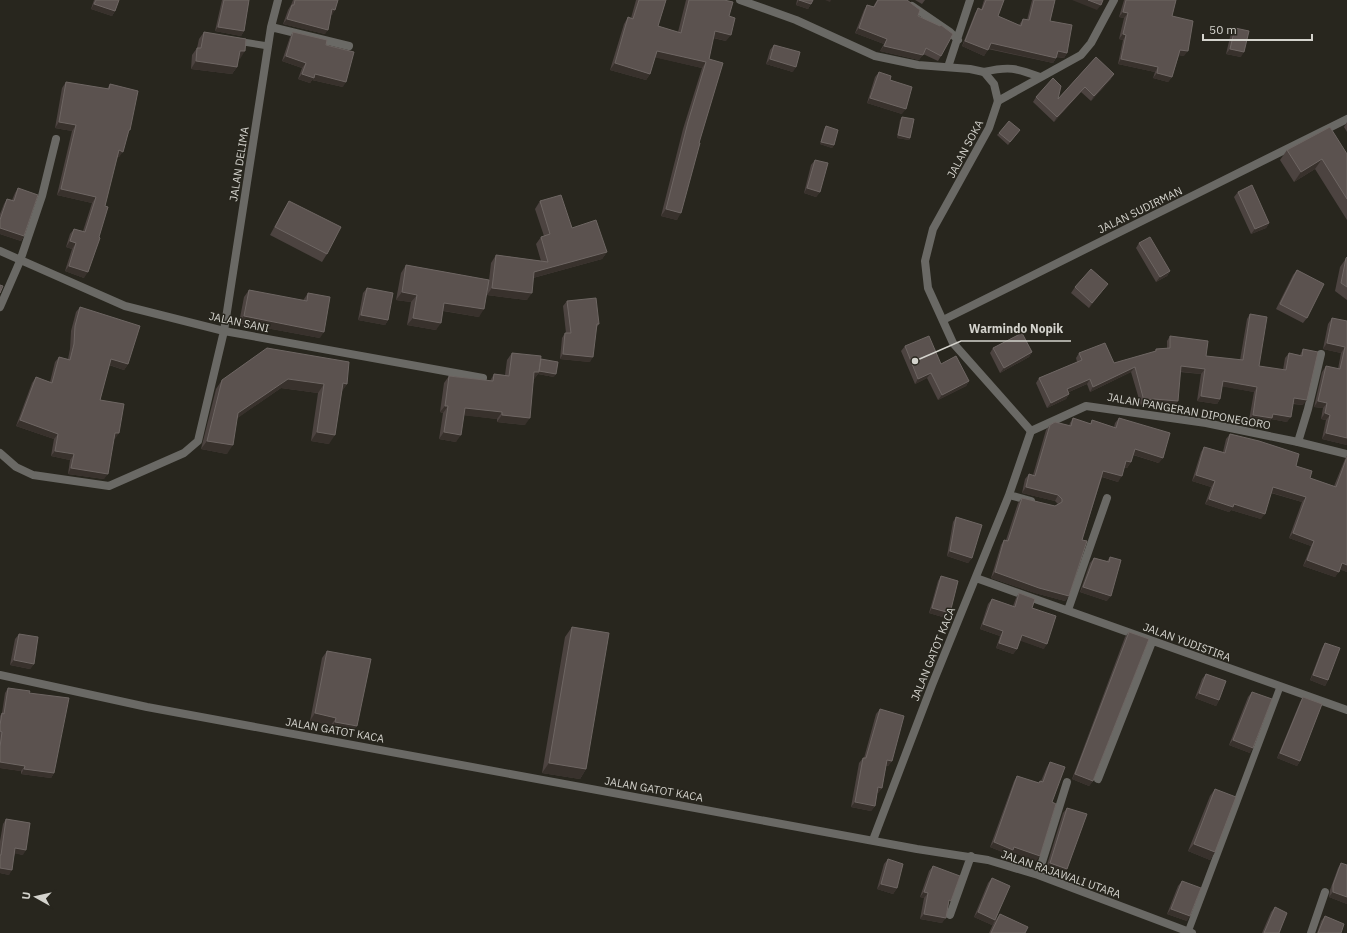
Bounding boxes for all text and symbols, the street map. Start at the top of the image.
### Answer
scale bar [1203,16,1312,42]
text: 50 m [1209,22,1237,37]
street label: JALAN SOKA [944,117,986,181]
street label: JALAN DELIMA [226,126,252,202]
street label: JALAN SUDIRMAN [1096,184,1184,236]
street label: JALAN SANI [208,309,270,335]
callout: Warmindo Nopik [961,317,1071,341]
text: Warmindo Nopik [969,321,1063,336]
street label: JALAN PANGERAN DIPONEGORO [1106,390,1272,432]
street label: JALAN GATOT KACA [908,605,958,703]
street label: JALAN YUDISTIRA [1141,620,1233,664]
street label: JALAN GATOT KACA [285,714,385,746]
street label: JALAN GATOT KACA [604,773,704,805]
street label: JALAN RAJAWALI UTARA [999,847,1123,901]
north arrow [16,877,56,917]
text: U [19,891,34,900]

